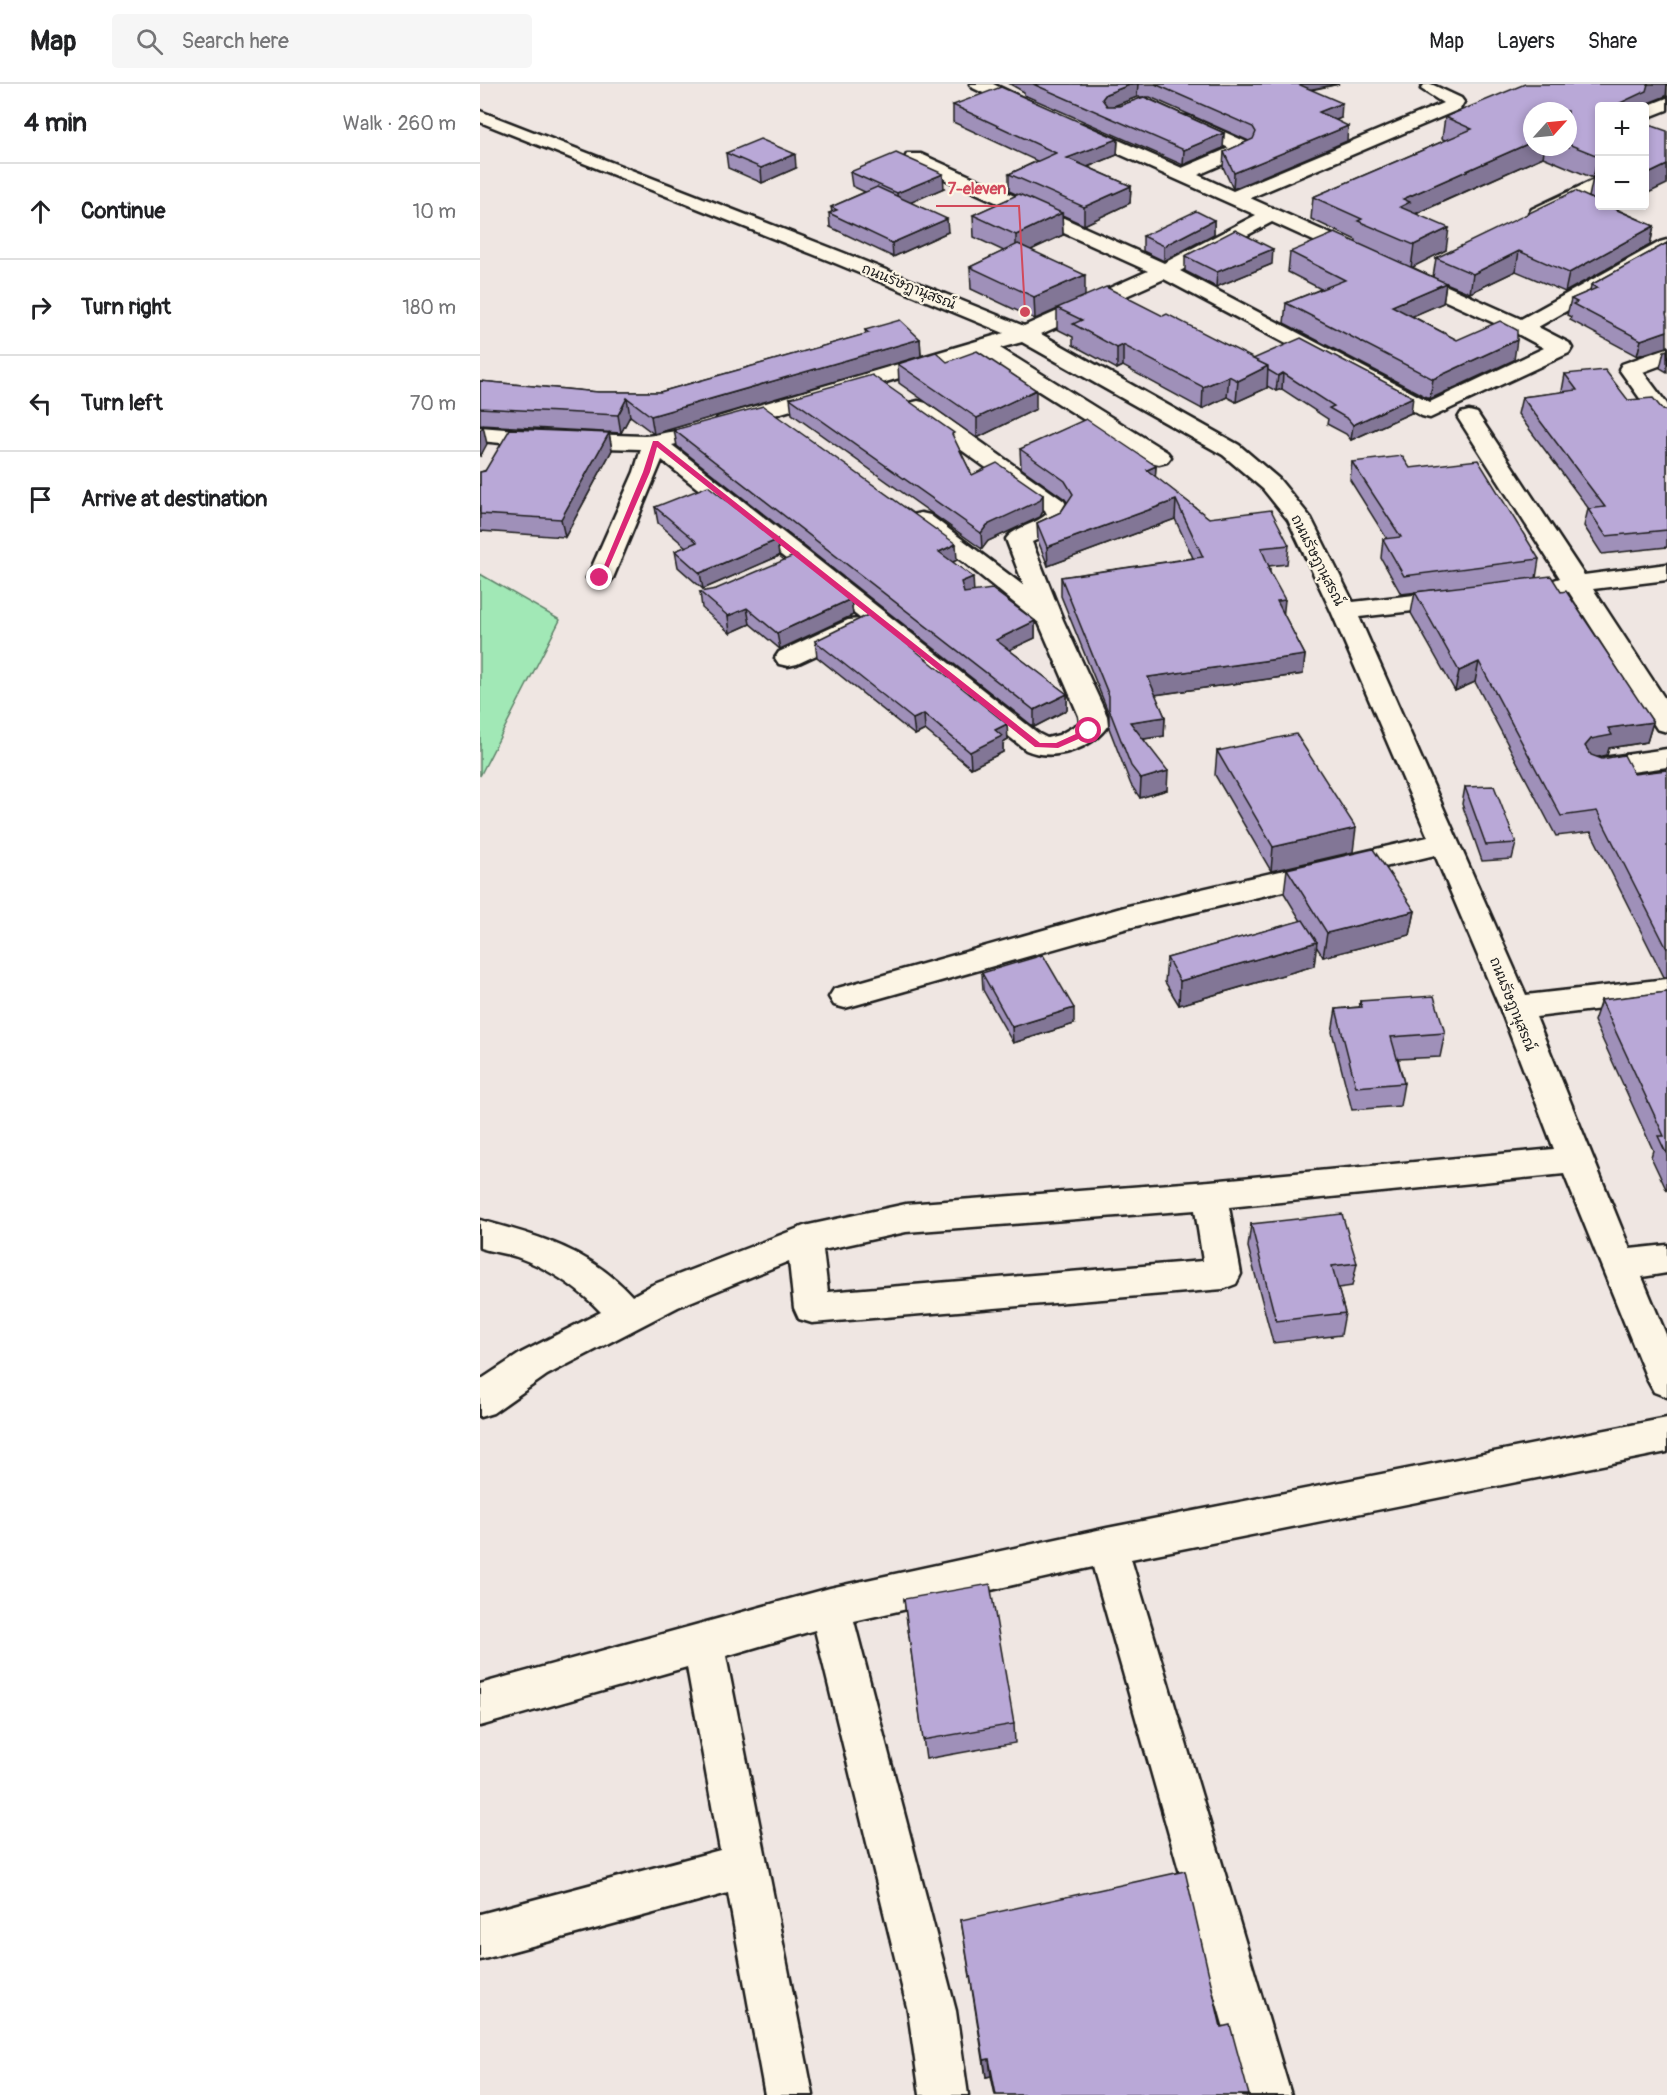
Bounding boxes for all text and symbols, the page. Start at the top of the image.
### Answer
search box [112,14,532,68]
text: Map [30,24,76,59]
icon: search [133,25,166,58]
text: Search here [181,27,289,55]
text: Map [1429,28,1464,55]
text: Layers [1497,28,1555,55]
text: Share [1588,28,1637,55]
north arrow [1523,102,1577,156]
map controls [1595,102,1649,210]
button: + [1595,102,1649,156]
text: 4 min [24,107,87,139]
text: Walk · 260 m [343,111,456,136]
button: − [1595,156,1649,210]
callout: 7-eleven [936,172,1019,206]
text: 7-eleven [948,179,1006,199]
icon: ahead [24,195,57,228]
text: Continue [81,197,165,225]
text: 10 m [412,199,456,224]
street label: ถนนรัษฎานุสรณ์ [859,259,959,314]
icon: right [24,291,57,324]
text: Turn right [81,293,171,321]
text: 180 m [402,295,456,320]
icon: left [24,387,57,420]
text: Turn left [81,389,163,417]
text: 70 m [410,391,456,416]
icon: arrive [24,483,57,516]
text: Arrive at destination [81,485,267,513]
street label: ถนนรัษฎานุสรณ์ [1286,511,1349,610]
route end [586,564,612,590]
route start [1075,717,1101,743]
street label: ถนนรัษฎานุสรณ์ [1485,954,1540,1055]

